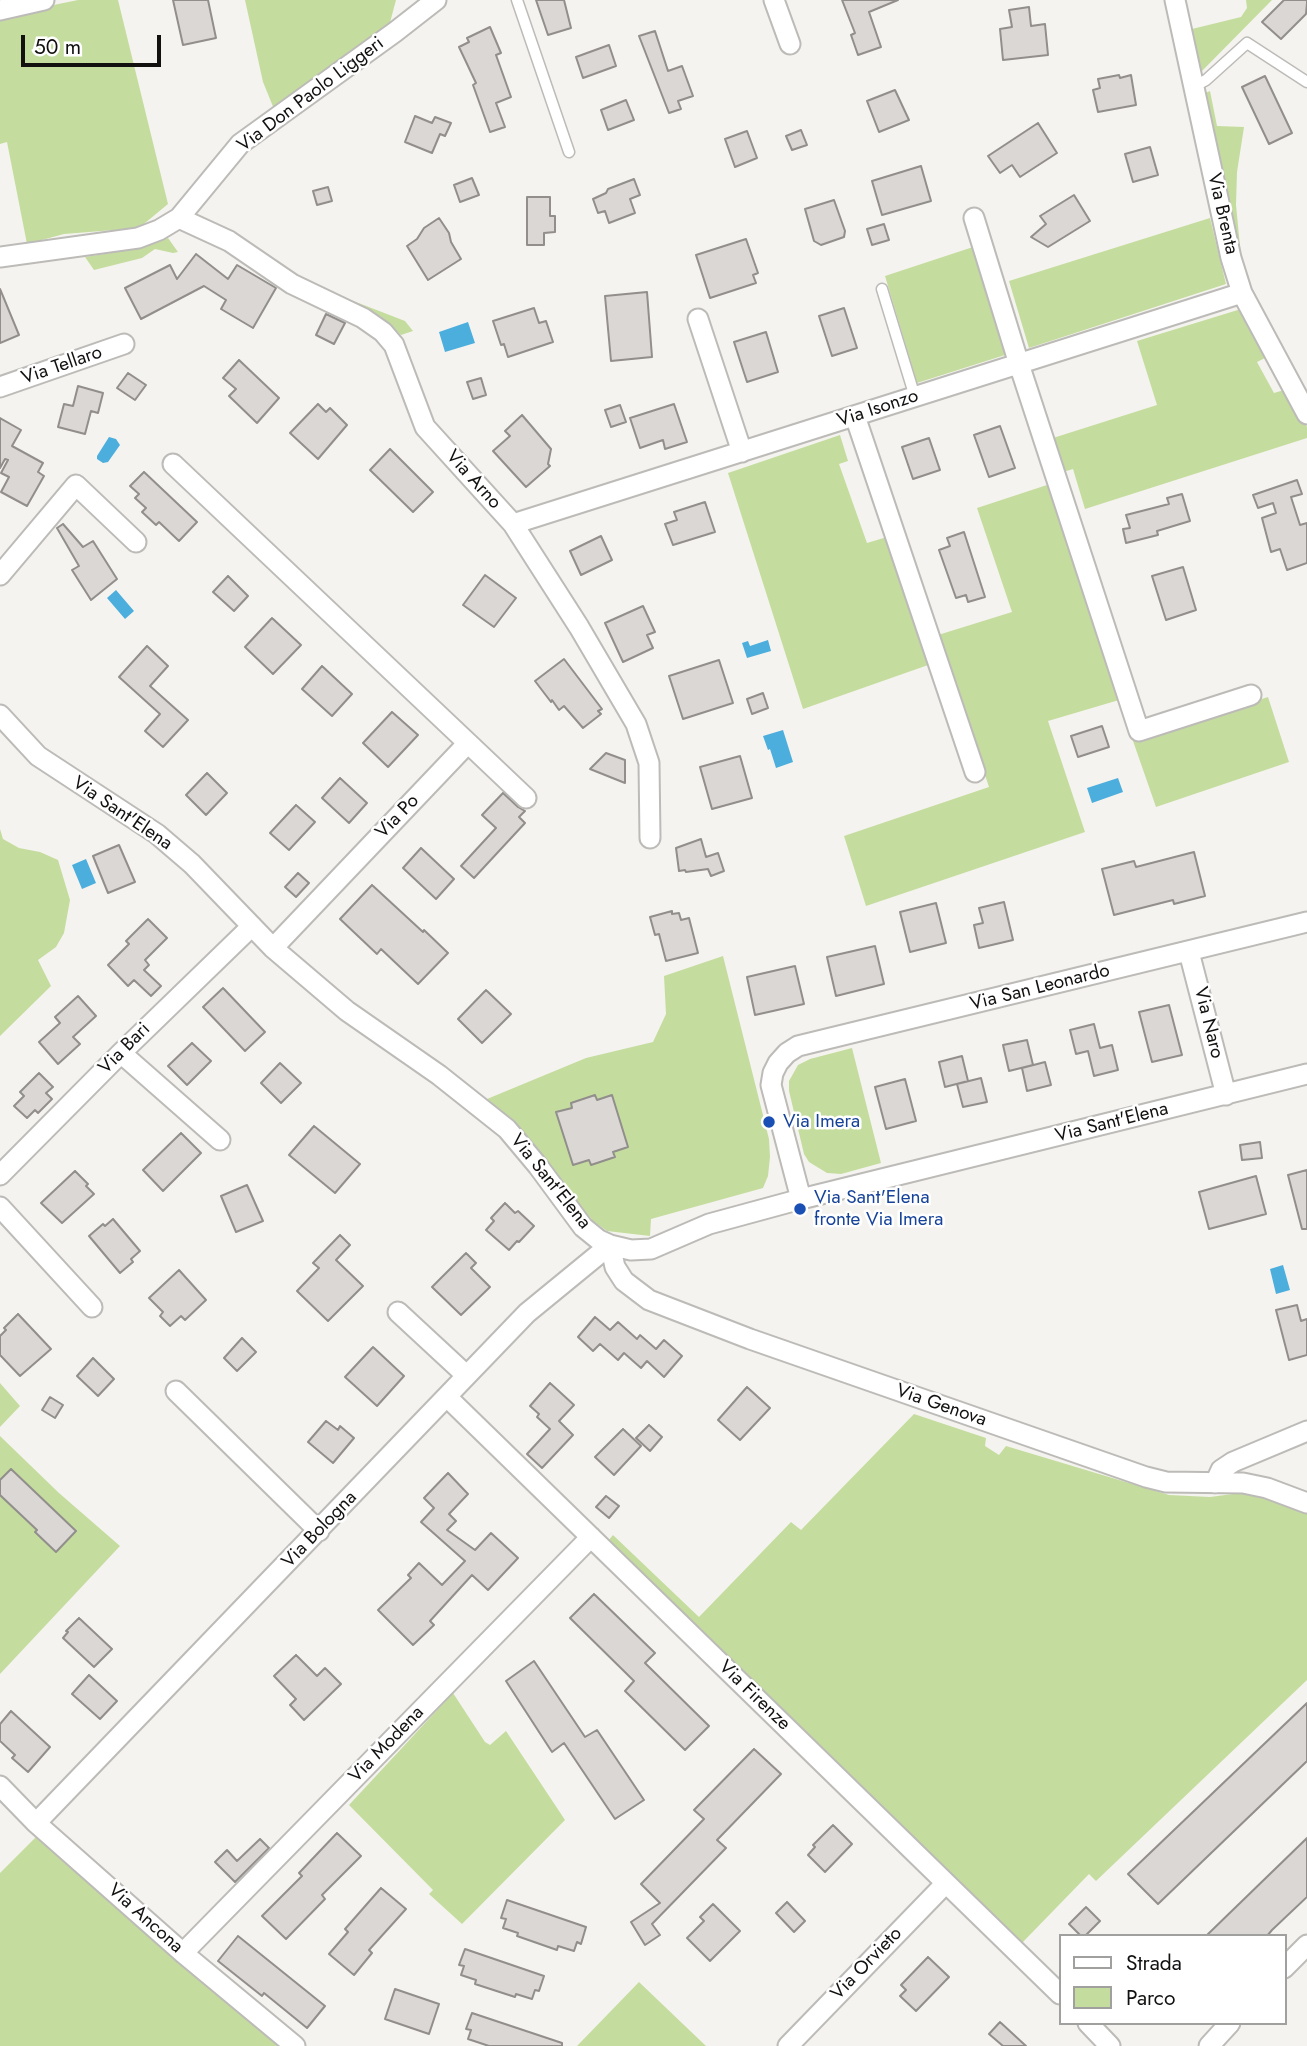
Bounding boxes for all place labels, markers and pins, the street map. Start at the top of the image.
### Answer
place label: Via Imera [783,1111,860,1133]
marker: Via Imera [761,1114,777,1130]
place label: Via Sant'Elena fronte Via Imera [814,1187,943,1231]
marker: Via Sant'Elena fronte Via Imera [792,1201,808,1217]

